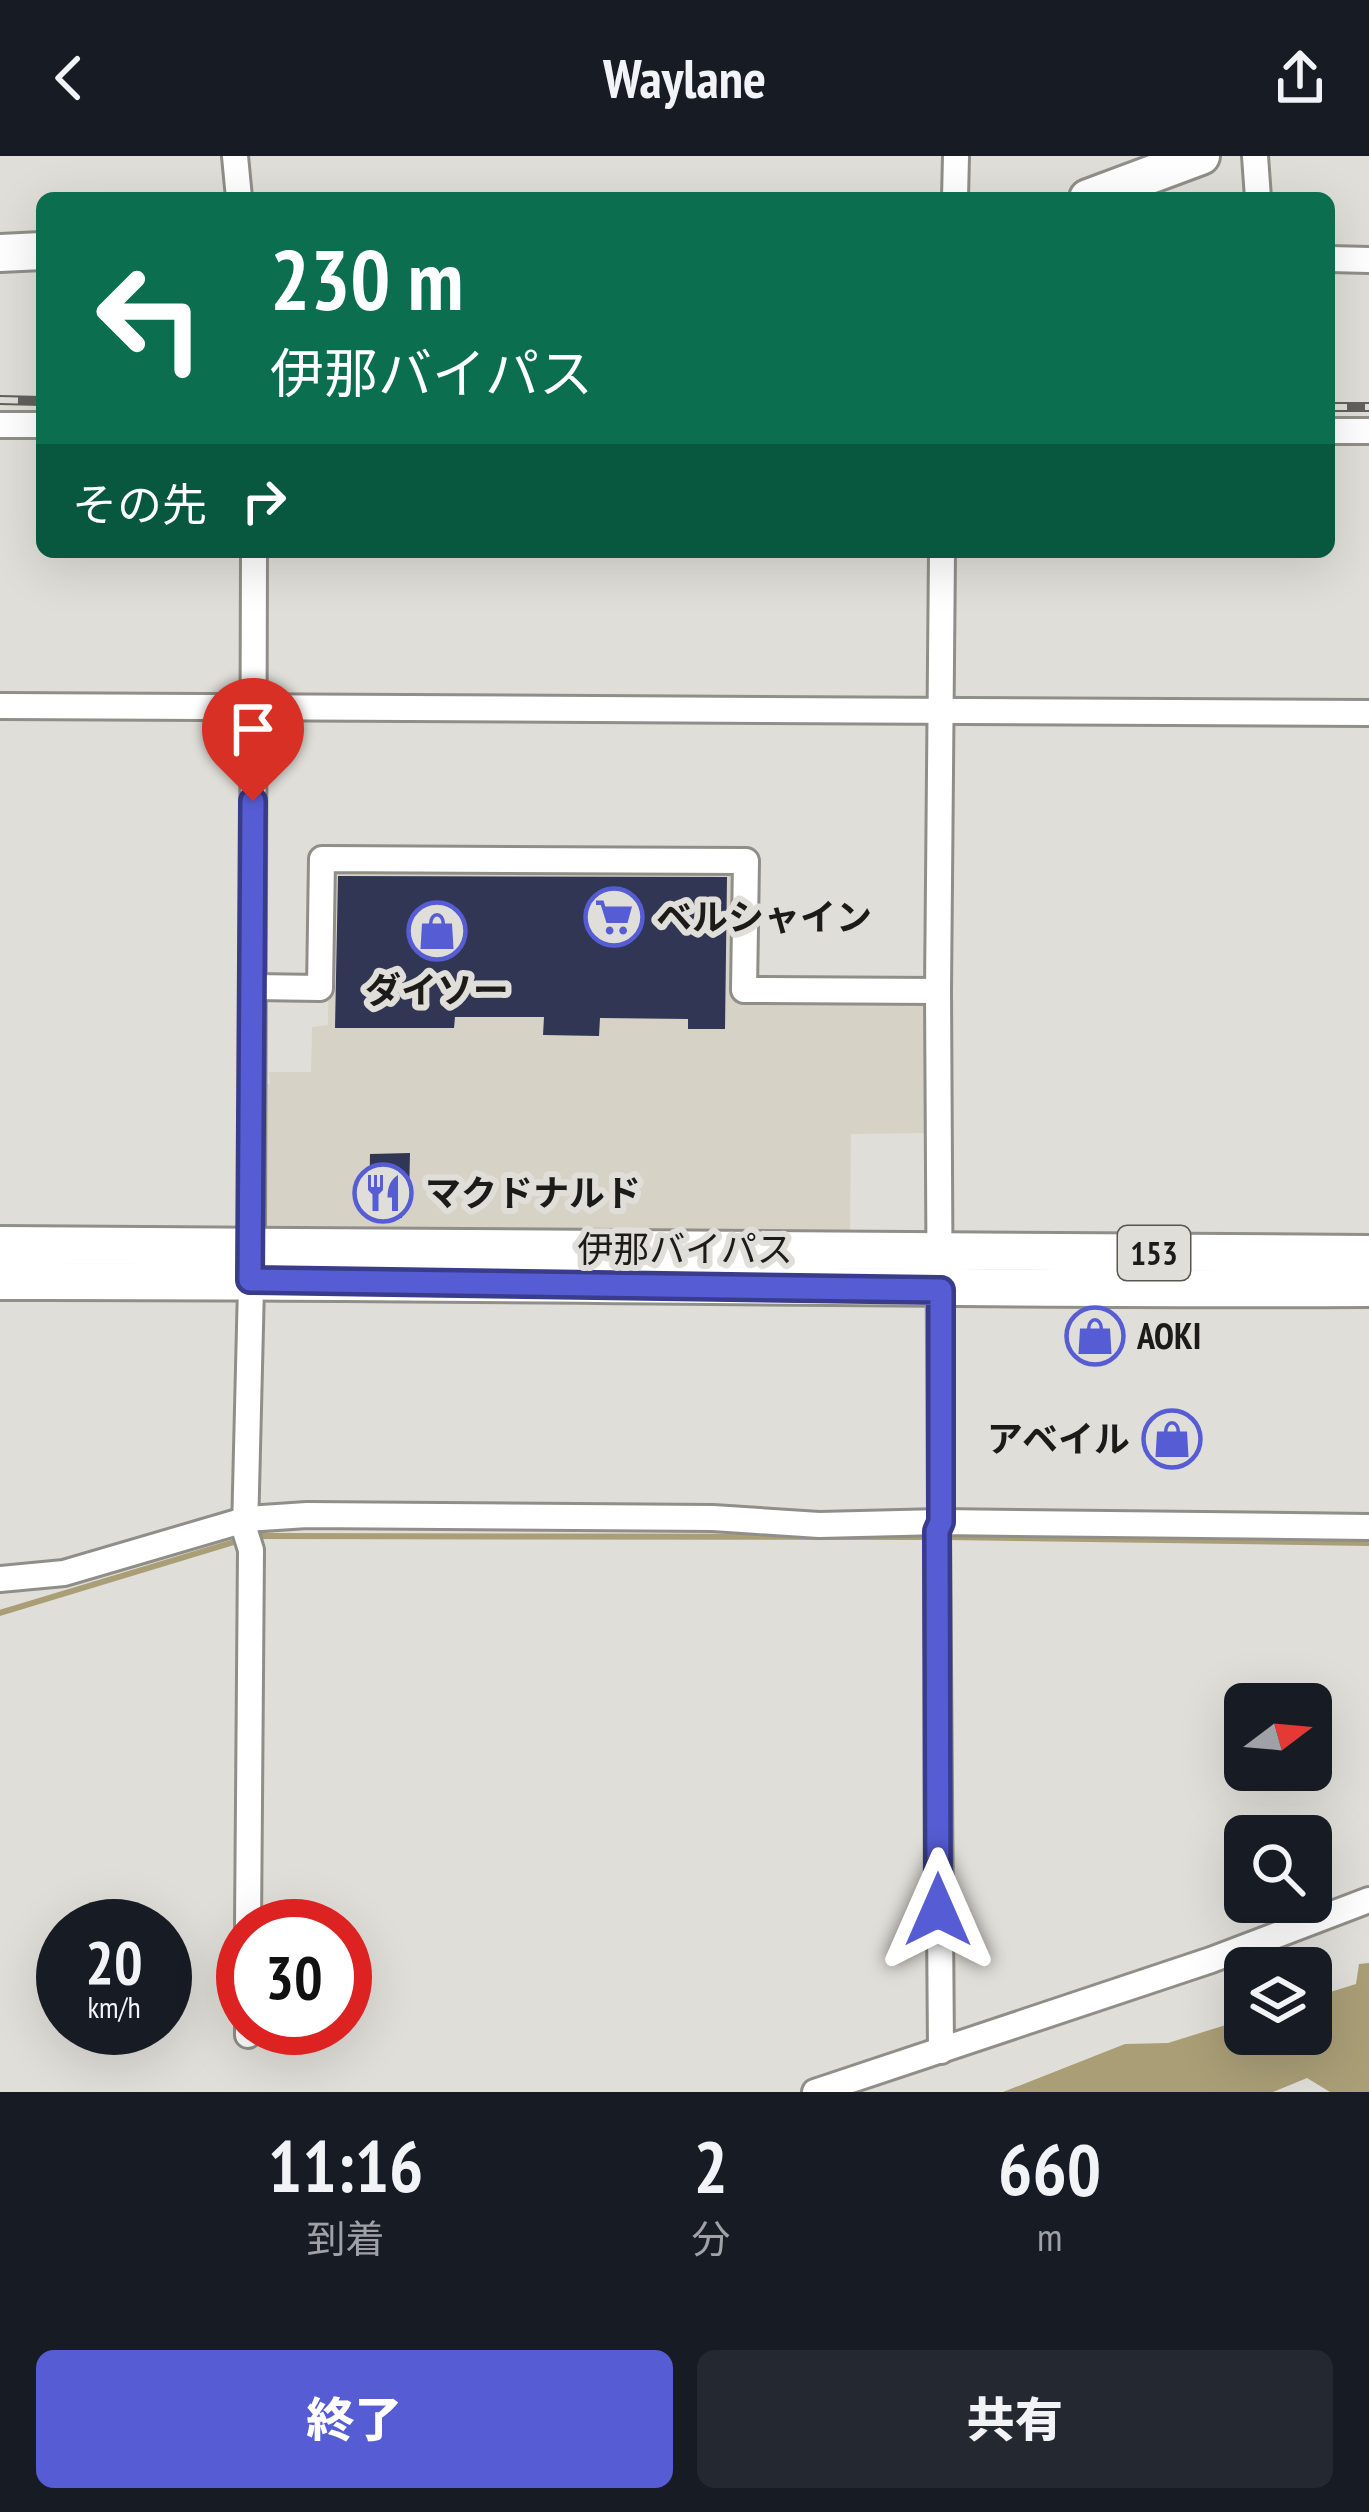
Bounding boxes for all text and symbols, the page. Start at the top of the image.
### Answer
text: Waylane [603,43,766,113]
icon: back [36,45,102,111]
icon: share [1267,45,1333,111]
text: 230 m [270,224,463,333]
icon: left [72,240,228,396]
text: 伊那バイパス [270,338,593,408]
icon: right [231,468,297,534]
text: その先 [72,475,207,533]
pin [202,678,304,801]
icon: arrive [220,696,286,762]
supermarket icon: ベルシャイン [583,886,645,948]
place label: ベルシャイン [656,893,872,940]
shop icon: ダイソー [406,900,468,962]
place label: ダイソー [365,966,509,1013]
restaurant icon: マクドナルド [352,1162,414,1224]
place label: マクドナルド [425,1169,641,1216]
street label: 伊那バイパス [577,1225,793,1272]
road number: 153 [1118,1226,1190,1280]
shop icon: AOKI [1064,1305,1126,1367]
place label: AOKI [1136,1312,1201,1359]
shop icon: アベイル [1141,1408,1203,1470]
place label: アベイル [987,1415,1130,1462]
north arrow [1224,1683,1332,1791]
map controls [1224,1683,1332,2055]
button: search [1224,1815,1332,1923]
position arrow [875,1847,1001,1973]
speed limit sign: 30 [216,1899,372,2055]
text: 20 [85,1923,143,2001]
button: layers [1224,1947,1332,2055]
text: km/h [87,1987,141,2026]
text: 11:16 [268,2119,423,2212]
text: 2 [694,2119,728,2212]
text: 660 [998,2122,1101,2215]
text: m [1037,2211,1062,2262]
text: 到着 [307,2213,385,2264]
text: 分 [691,2213,730,2264]
button: 終了 [36,2350,673,2488]
button: 共有 [697,2350,1333,2488]

